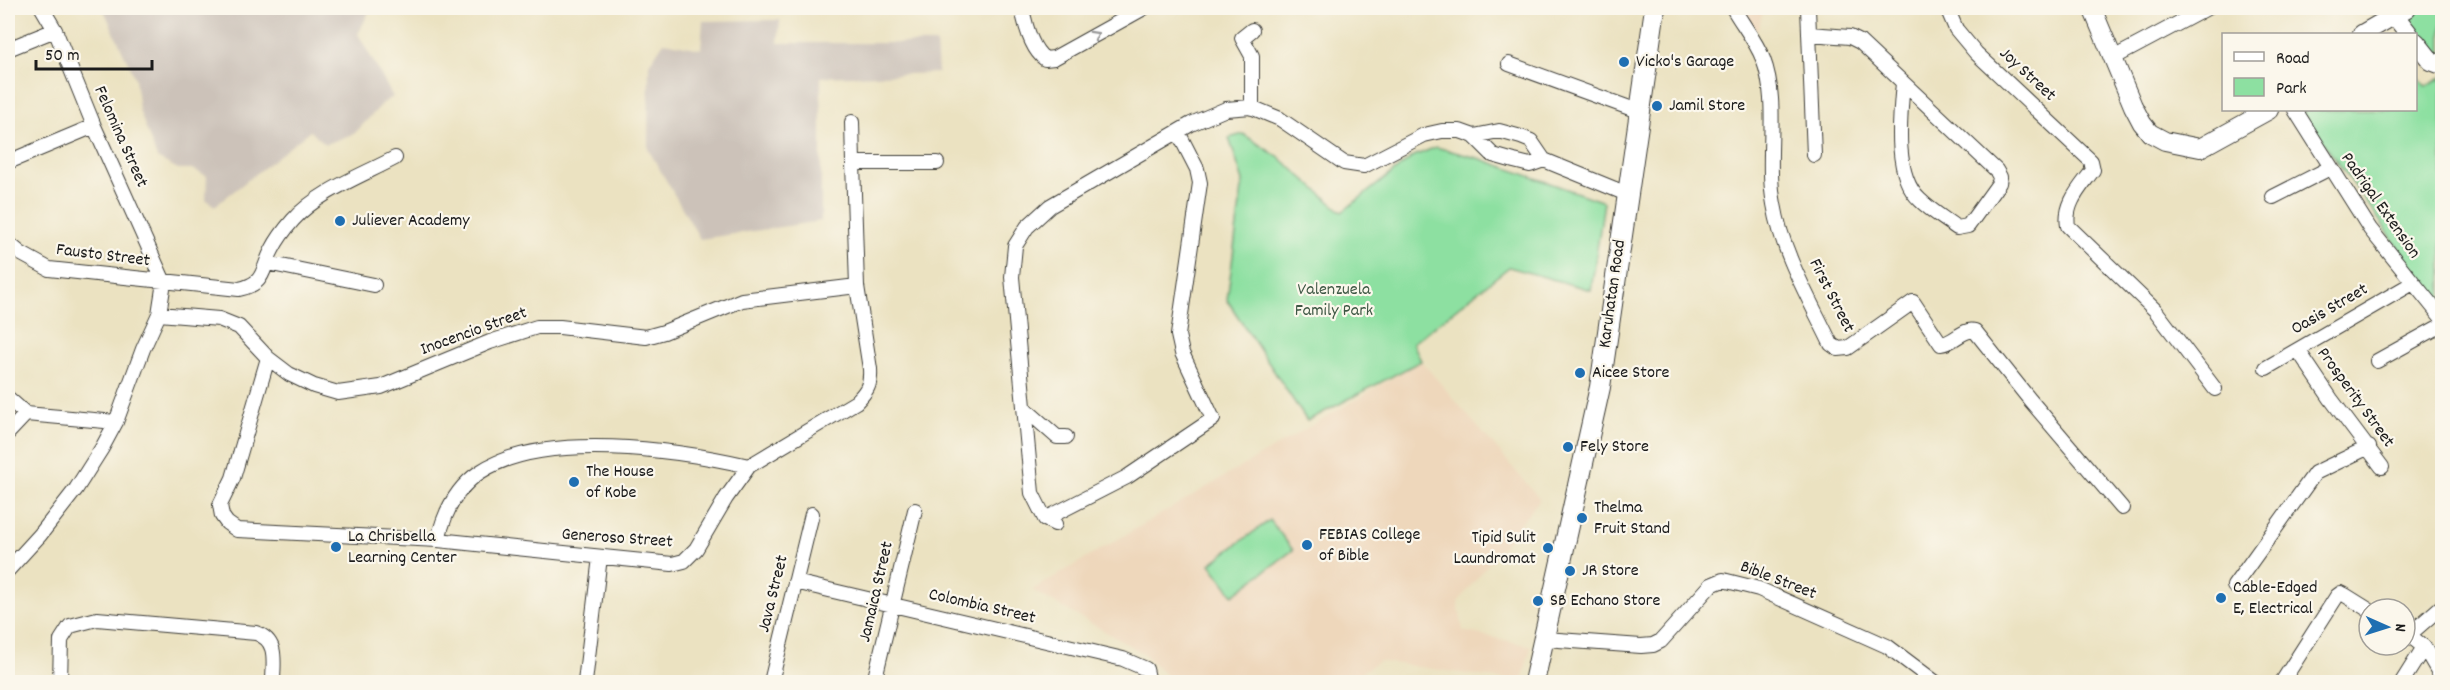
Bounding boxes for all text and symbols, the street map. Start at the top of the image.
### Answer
one-way arrow [1089,31,1099,42]
scale bar [36,33,152,71]
legend [2222,33,2417,111]
street label: Joy Street [1993,42,2061,108]
text: 50 m [45,44,80,69]
text: Road [2276,47,2310,72]
place label: Vicko's Garage [1636,50,1734,75]
marker: Vicko's Garage [1617,55,1631,69]
text: Park [2276,77,2307,102]
street label: Felomina Street [87,82,154,192]
place label: Jamil Store [1669,94,1745,119]
marker: Jamil Store [1650,99,1664,113]
street label: Padrigal Extension [2334,148,2426,264]
place label: Juliever Academy [352,209,470,234]
marker: Juliever Academy [333,214,347,228]
street label: Fausto Street [55,238,152,274]
street label: Karuhatan Road [1593,238,1633,350]
street label: First Street [1802,255,1860,338]
park label: Valenzuela Family Park [1295,278,1373,324]
street label: Oasis Street [2287,278,2373,342]
street label: Inocencio Street [417,301,531,363]
street label: Prosperity Street [2310,343,2400,454]
place label: Aicee Store [1592,361,1670,386]
marker: Aicee Store [1573,366,1587,380]
place label: Fely Store [1580,435,1649,460]
marker: Fely Store [1561,440,1575,454]
place label: The House of Kobe [586,460,654,506]
marker: The House of Kobe [567,475,581,489]
place label: Thelma Fruit Stand [1594,496,1670,542]
marker: Thelma Fruit Stand [1575,511,1589,525]
street label: Generoso Street [561,523,674,555]
place label: FEBIAS College of Bible [1319,523,1420,569]
place label: La Chrisbella Learning Center [348,525,457,571]
place label: Tipid Sulit Laundromat [1454,526,1536,572]
marker: FEBIAS College of Bible [1300,538,1314,552]
street label: Jamaica Street [853,539,901,645]
marker: La Chrisbella Learning Center [329,540,343,554]
marker: Tipid Sulit Laundromat [1541,541,1555,555]
street label: Java Street [752,552,796,635]
street label: Bible Street [1736,555,1820,607]
place label: JR Store [1582,559,1639,584]
marker: JR Store [1563,564,1577,578]
place label: Cable-Edged E, Electrical [2233,576,2317,622]
street label: Colombia Street [926,583,1038,632]
place label: SB Echano Store [1550,589,1660,614]
marker: Cable-Edged E, Electrical [2214,591,2228,605]
marker: SB Echano Store [1531,594,1545,608]
north arrow [2357,597,2417,657]
text: N [2388,623,2411,632]

